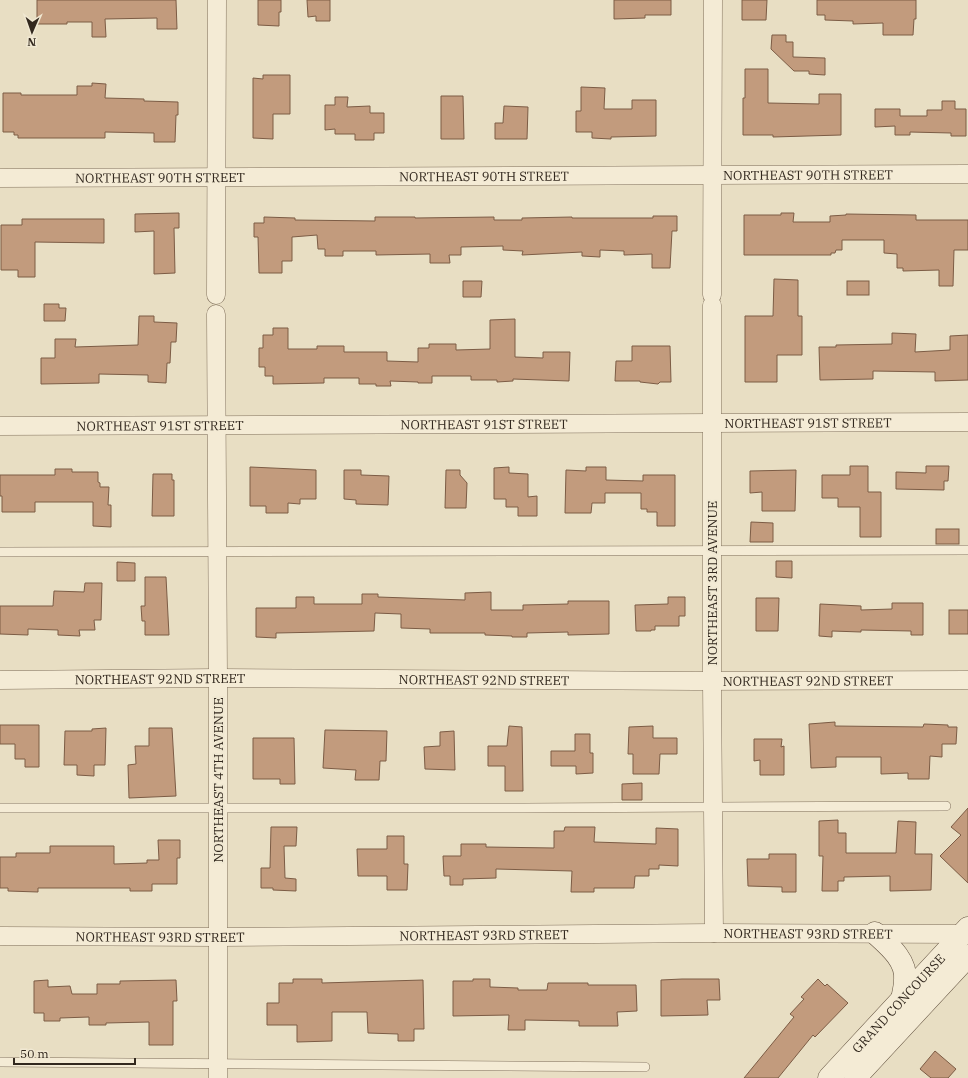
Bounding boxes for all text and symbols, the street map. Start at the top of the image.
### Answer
north arrow [12,12,52,52]
text: N [27,35,36,49]
street label: NORTHEAST 90TH STREET [723,166,894,184]
street label: NORTHEAST 90TH STREET [399,167,570,185]
street label: NORTHEAST 90TH STREET [75,168,246,186]
street label: NORTHEAST 91ST STREET [724,414,892,432]
street label: NORTHEAST 91ST STREET [400,415,568,433]
street label: NORTHEAST 91ST STREET [76,416,244,434]
street label: NORTHEAST 3RD AVENUE [704,501,721,665]
street label: NORTHEAST 92ND STREET [75,669,246,688]
street label: NORTHEAST 92ND STREET [399,671,570,689]
street label: NORTHEAST 92ND STREET [723,672,894,689]
street label: NORTHEAST 4TH AVENUE [210,697,227,863]
street label: NORTHEAST 93RD STREET [723,925,893,942]
street label: NORTHEAST 93RD STREET [399,926,569,944]
street label: NORTHEAST 93RD STREET [75,928,245,946]
street label: GRAND CONCOURSE [848,950,948,1056]
scale bar [14,1040,135,1066]
text: 50 m [20,1046,49,1061]

